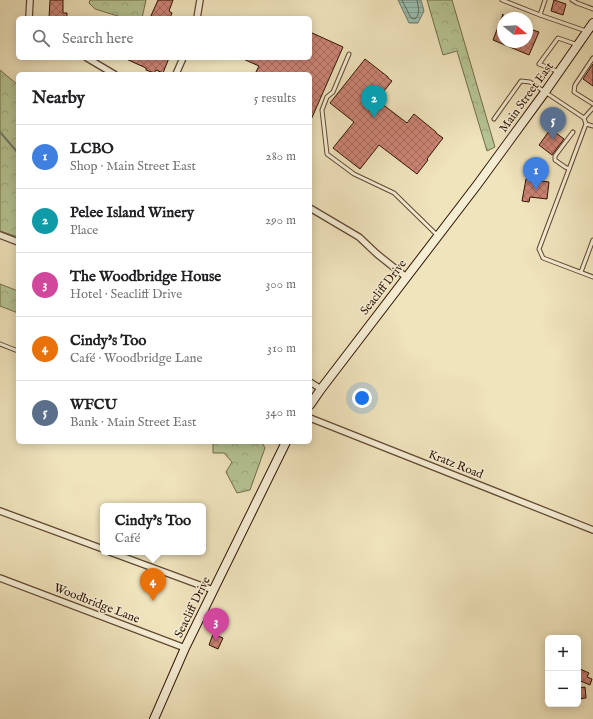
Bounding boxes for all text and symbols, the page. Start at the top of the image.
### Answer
north arrow [497,12,533,48]
search box [16,16,312,60]
icon: search [30,27,52,49]
text: Search here [62,29,133,48]
street label: Main Street East [496,59,557,135]
pin: 2 [361,85,387,118]
text: Nearby [32,88,85,109]
text: 5 results [254,90,296,107]
pin: 5 [540,107,566,140]
text: LCBO [70,139,114,158]
text: 1 [43,148,47,165]
text: 280 m [266,148,296,165]
pin: 1 [523,157,549,190]
text: Shop · Main Street East [70,158,196,175]
text: Pelee Island Winery [70,203,194,222]
text: 2 [42,212,48,229]
text: 290 m [265,212,296,229]
text: Place [70,222,98,239]
street label: Seacliff Drive [357,256,410,318]
text: The Woodbridge House [70,267,221,286]
text: 3 [43,276,47,293]
text: 300 m [265,276,296,293]
text: Hotel · Seacliff Drive [70,286,182,303]
text: Cindy's Too [70,331,146,350]
text: 4 [42,340,48,357]
text: 310 m [267,340,296,357]
text: Café · Woodbridge Lane [70,350,202,367]
your location [352,388,372,408]
text: WFCU [70,395,117,414]
text: 5 [43,404,47,421]
text: 340 m [266,404,296,421]
text: Bank · Main Street East [70,414,197,431]
street label: Kratz Road [426,447,486,482]
popup [100,503,206,555]
text: Cindy's Too [115,511,191,530]
text: Café [115,530,140,547]
pin: 4 [140,568,166,601]
street label: Seacliff Drive [171,574,214,640]
street label: Woodbridge Lane [52,580,142,627]
pin: 3 [203,608,229,641]
map controls [545,635,581,707]
button: + [545,635,581,671]
button: − [545,671,581,707]

